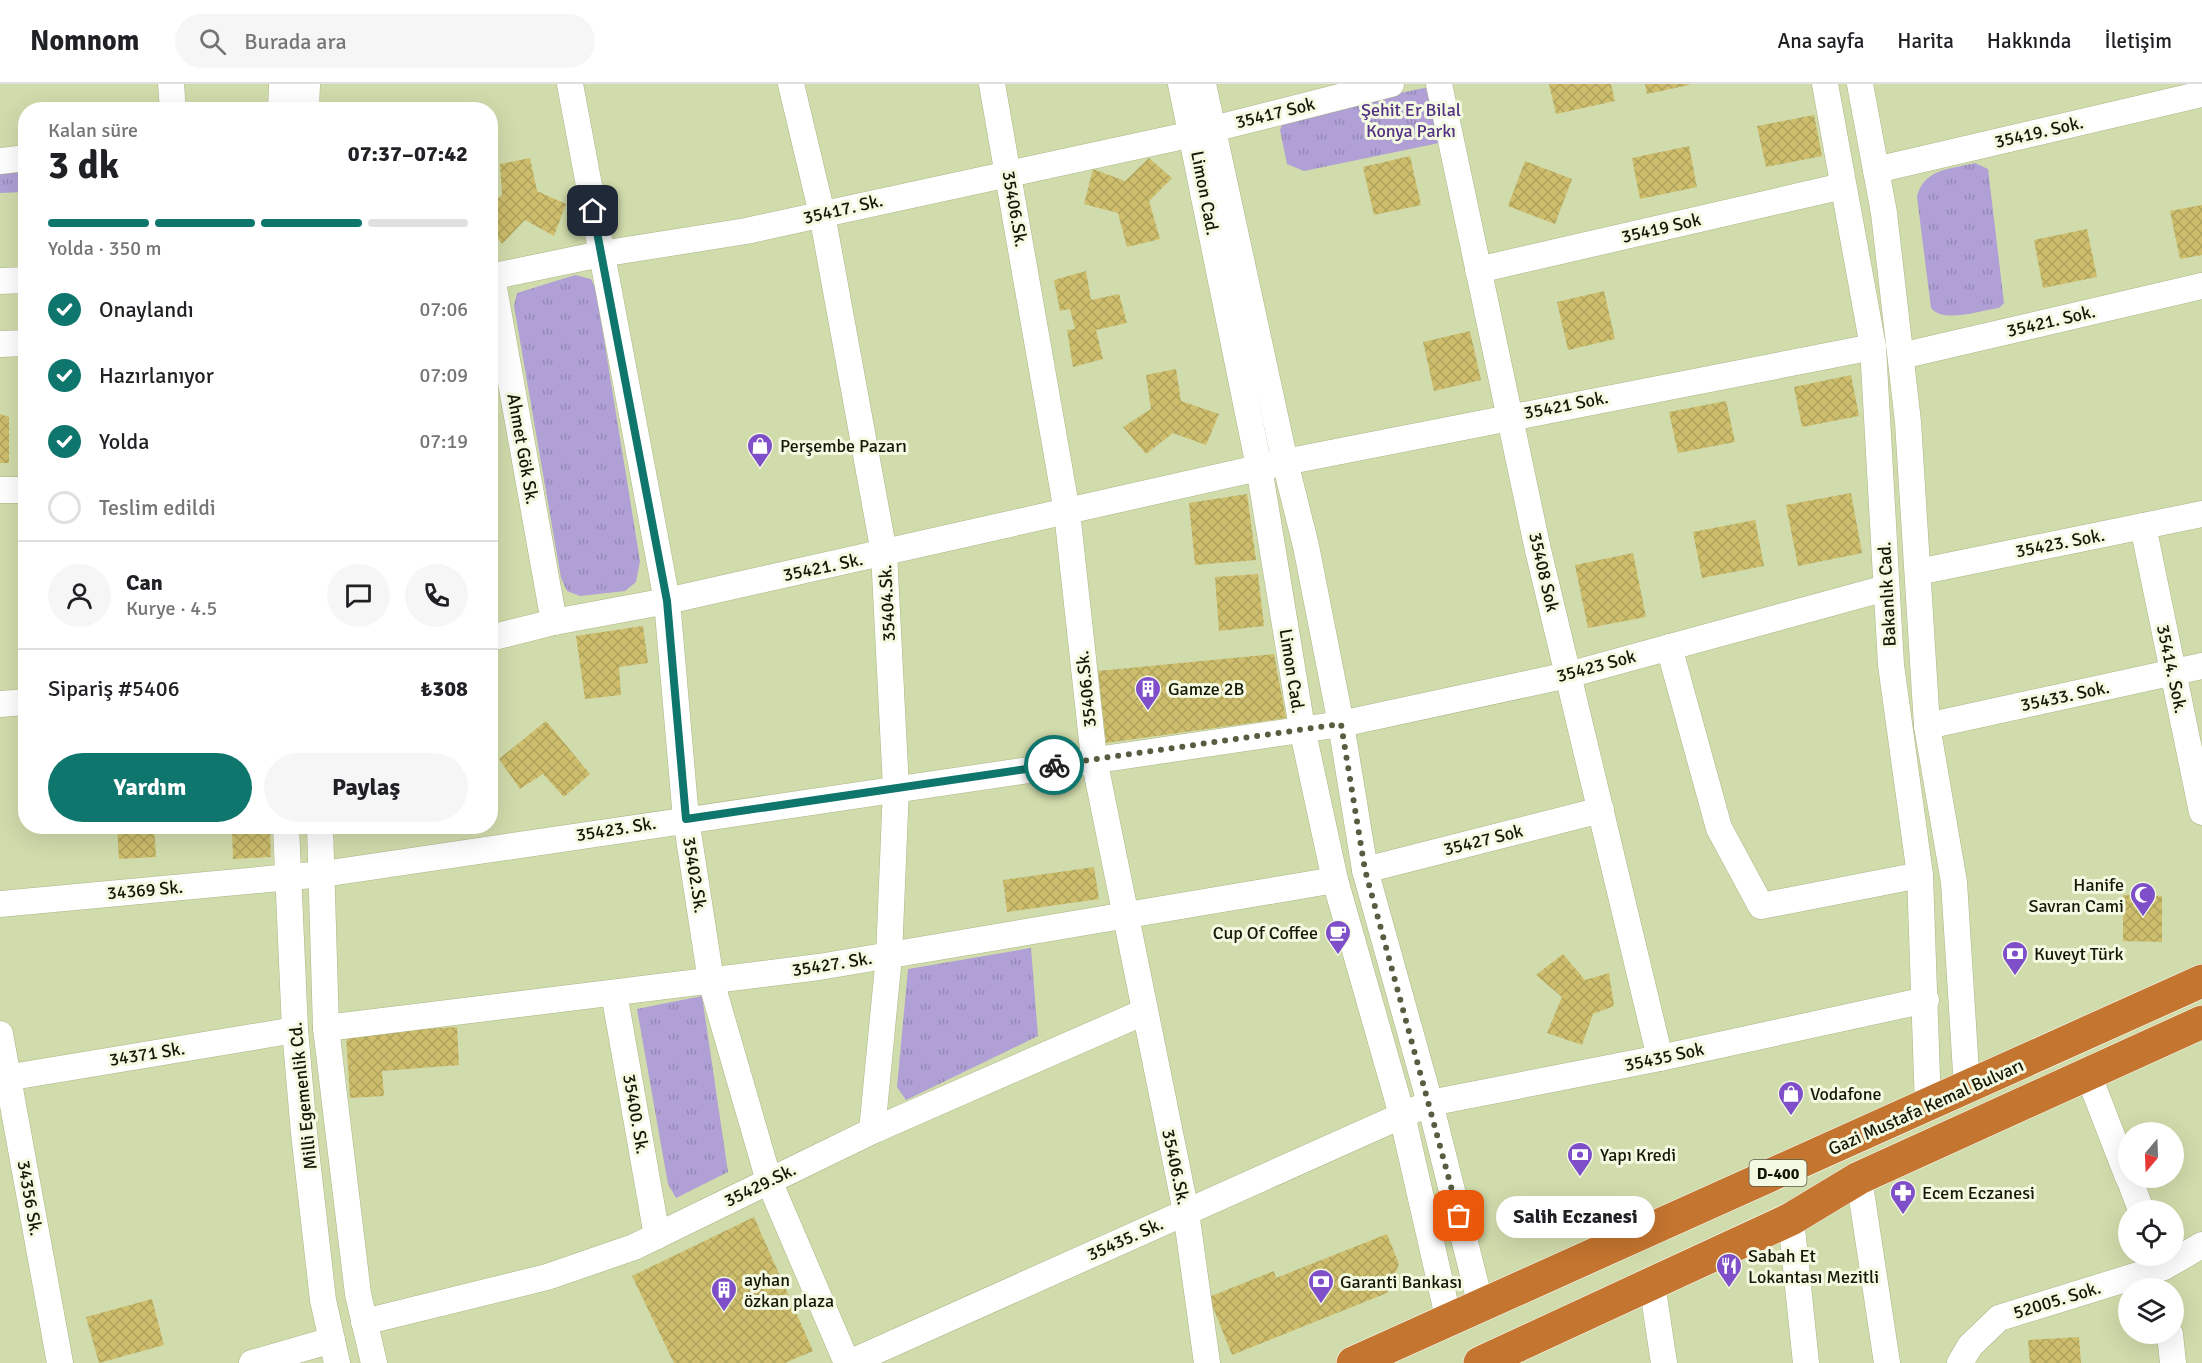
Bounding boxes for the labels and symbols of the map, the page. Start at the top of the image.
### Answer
street label: 35417 Sok [1233,93,1317,133]
park label: Şehit Er Bilal Konya Parkı [1361,99,1461,142]
street label: 35419. Sok. [1992,111,2086,153]
street label: Limon Cad. [1186,149,1224,237]
street label: 35406.Sk. [997,169,1033,249]
pin [567,185,618,236]
street label: 35417. Sk. [801,189,885,229]
street label: 35419 Sok [1619,208,1703,248]
street label: 35421. Sok. [2004,300,2098,342]
street label: 35421 Sok. [1522,386,1610,424]
street label: Ahmet Gök Sk. [502,392,544,506]
shop icon: Perşembe Pazarı [745,431,775,469]
place label: Perşembe Pazarı [780,435,907,457]
street label: 35423. Sok. [2014,524,2106,562]
street label: 35408 Sok [1524,530,1564,614]
street label: Bakanlık Cad. [1873,541,1901,647]
street label: 35421. Sk. [781,548,865,586]
street label: 35404.Sk. [874,564,900,642]
street label: 35414. Sok. [2152,622,2192,716]
street label: Limon Cad. [1274,627,1310,715]
street label: 35423 Sok [1554,645,1638,687]
street label: 35406.Sk. [1071,650,1101,728]
building icon: Gamze 2B [1133,674,1163,712]
street label: 35433. Sok. [2018,676,2112,716]
place label: Gamze 2B [1168,678,1245,700]
courier [1024,735,1084,795]
street label: 35423. Sk. [574,812,658,846]
street label: 35427 Sok [1441,820,1525,860]
street label: 35402.Sk. [678,835,712,915]
place label: Hanife Savran Cami [2028,874,2124,917]
street label: 34369 Sk. [106,876,184,904]
mosque icon: Hanife Savran Cami [2128,880,2158,918]
cafe icon: Cup Of Coffee [1323,918,1353,956]
place label: Cup Of Coffee [1213,922,1318,944]
bank icon: Kuveyt Türk [2000,939,2030,977]
place label: Kuveyt Türk [2034,943,2123,965]
street label: 35427. Sk. [790,947,874,981]
street label: Milli Egemenlik Cd. [284,1021,322,1171]
street label: 34371 Sk. [108,1037,186,1071]
street label: 35435 Sok [1622,1038,1706,1076]
street label: Gazi Mustafa Kemal Bulvarı [1825,1054,2027,1160]
street label: 35400. Sk. [618,1072,654,1156]
shop icon: Vodafone [1776,1079,1806,1117]
place label: Vodafone [1810,1083,1882,1105]
north arrow [2118,1122,2184,1188]
street label: 35406.Sk. [1157,1127,1195,1207]
bank icon: Yapı Kredi [1565,1140,1595,1178]
place label: Yapı Kredi [1600,1144,1676,1166]
street label: 35429.Sk. [721,1158,799,1212]
street label: 34356 Sk. [13,1159,47,1237]
road number: D-400 [1750,1160,1806,1186]
pharmacy icon: Ecem Eczanesi [1888,1178,1918,1216]
place label: Ecem Eczanesi [1922,1182,2035,1204]
pin [1433,1190,1484,1241]
callout: Salih Eczanesi [1495,1195,1654,1237]
street label: 35435. Sk. [1083,1212,1167,1266]
place label: Sabah Et Lokantası Mezitli [1748,1245,1879,1288]
restaurant icon: Sabah Et Lokantası Mezitli [1714,1251,1744,1289]
bank icon: Garanti Bankası [1306,1267,1336,1305]
place label: ayhan özkan plaza [744,1269,834,1312]
place label: Garanti Bankası [1340,1271,1462,1293]
building icon: ayhan özkan plaza [709,1275,739,1313]
street label: 52005. Sok. [2011,1276,2103,1324]

